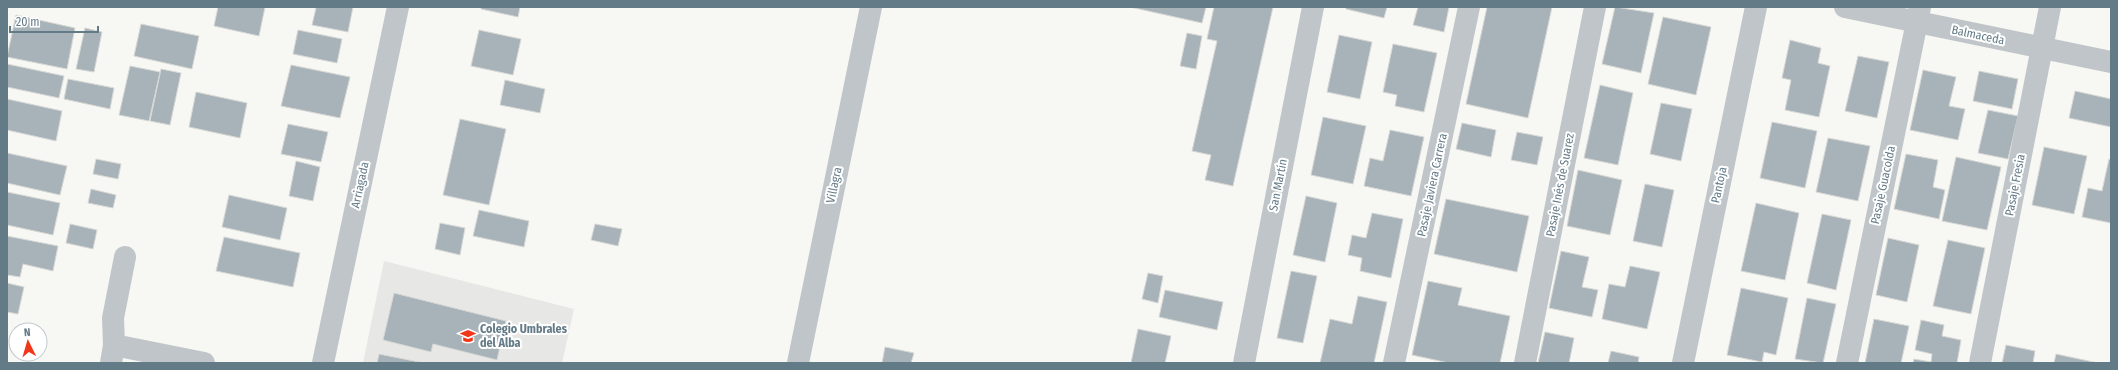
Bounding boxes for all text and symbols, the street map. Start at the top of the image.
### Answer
scale bar [10,8,98,34]
text: 20 m [16,15,40,29]
street label: Balmaceda [1950,23,2006,47]
street label: Pasaje Javiera Carrera [1414,132,1450,238]
street label: Pasaje Inés de Suarez [1543,132,1577,238]
street label: Pasaje Guacolda [1868,144,1898,225]
street label: Pasaje Fresia [2002,153,2028,217]
street label: San Martín [1266,158,1290,212]
street label: Arriagada [348,160,372,209]
street label: Pantoja [1708,165,1730,204]
street label: Villagra [823,166,845,204]
north arrow [8,322,48,362]
place label: Colegio Umbrales del Alba [480,322,568,350]
text: N [23,326,31,339]
school or university icon: Colegio Umbrales del Alba [459,327,477,345]

